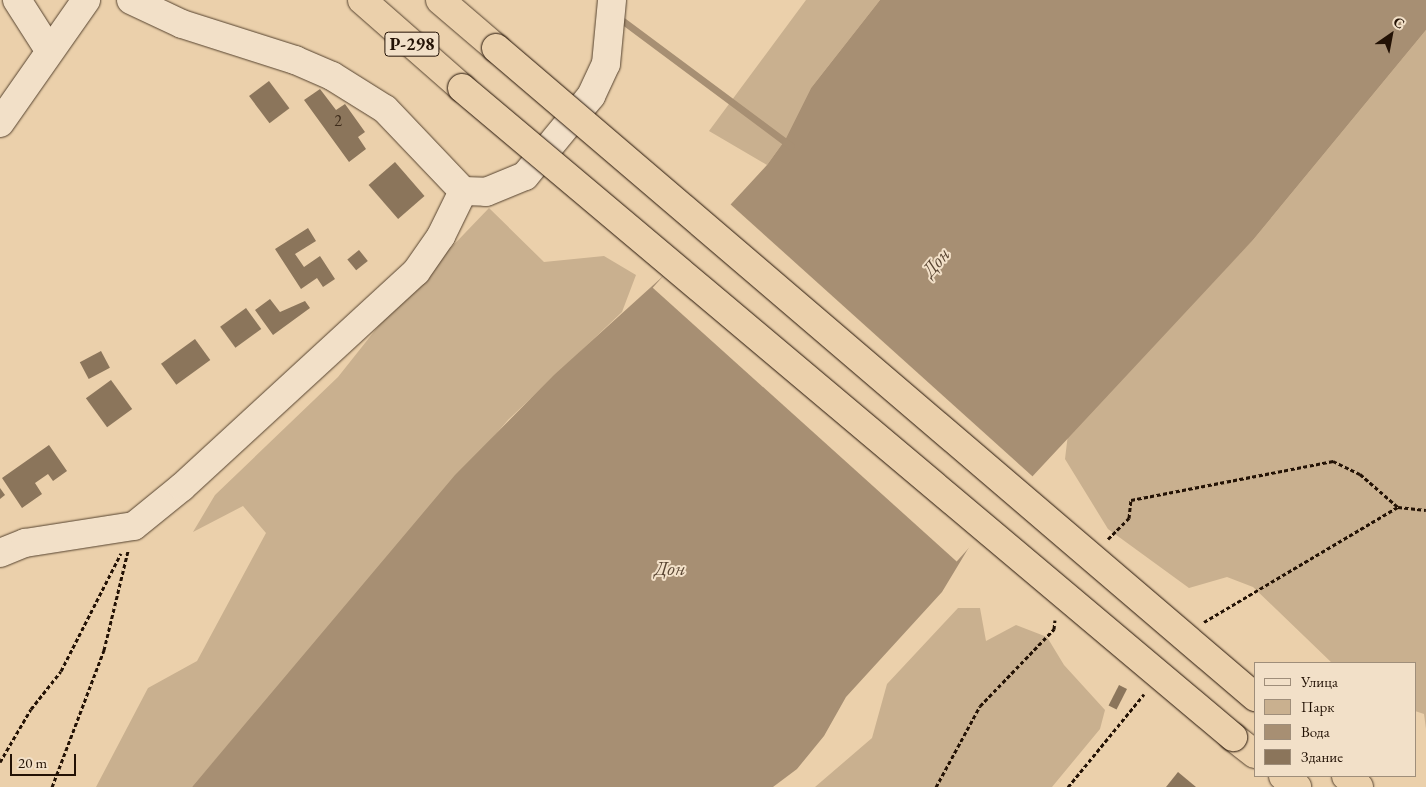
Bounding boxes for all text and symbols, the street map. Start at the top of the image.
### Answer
north arrow [1366,10,1416,60]
text: С [1390,12,1408,33]
road number: Р-298 [383,29,441,60]
house number: 2 [334,111,342,131]
water label: Дон [917,242,955,282]
water label: Дон [654,556,686,580]
legend [1254,662,1416,777]
text: Улица [1301,672,1338,691]
text: Парк [1301,697,1334,716]
text: Вода [1301,722,1330,741]
scale bar [12,744,79,776]
text: Здание [1301,747,1343,766]
text: 20 m [18,753,47,772]

